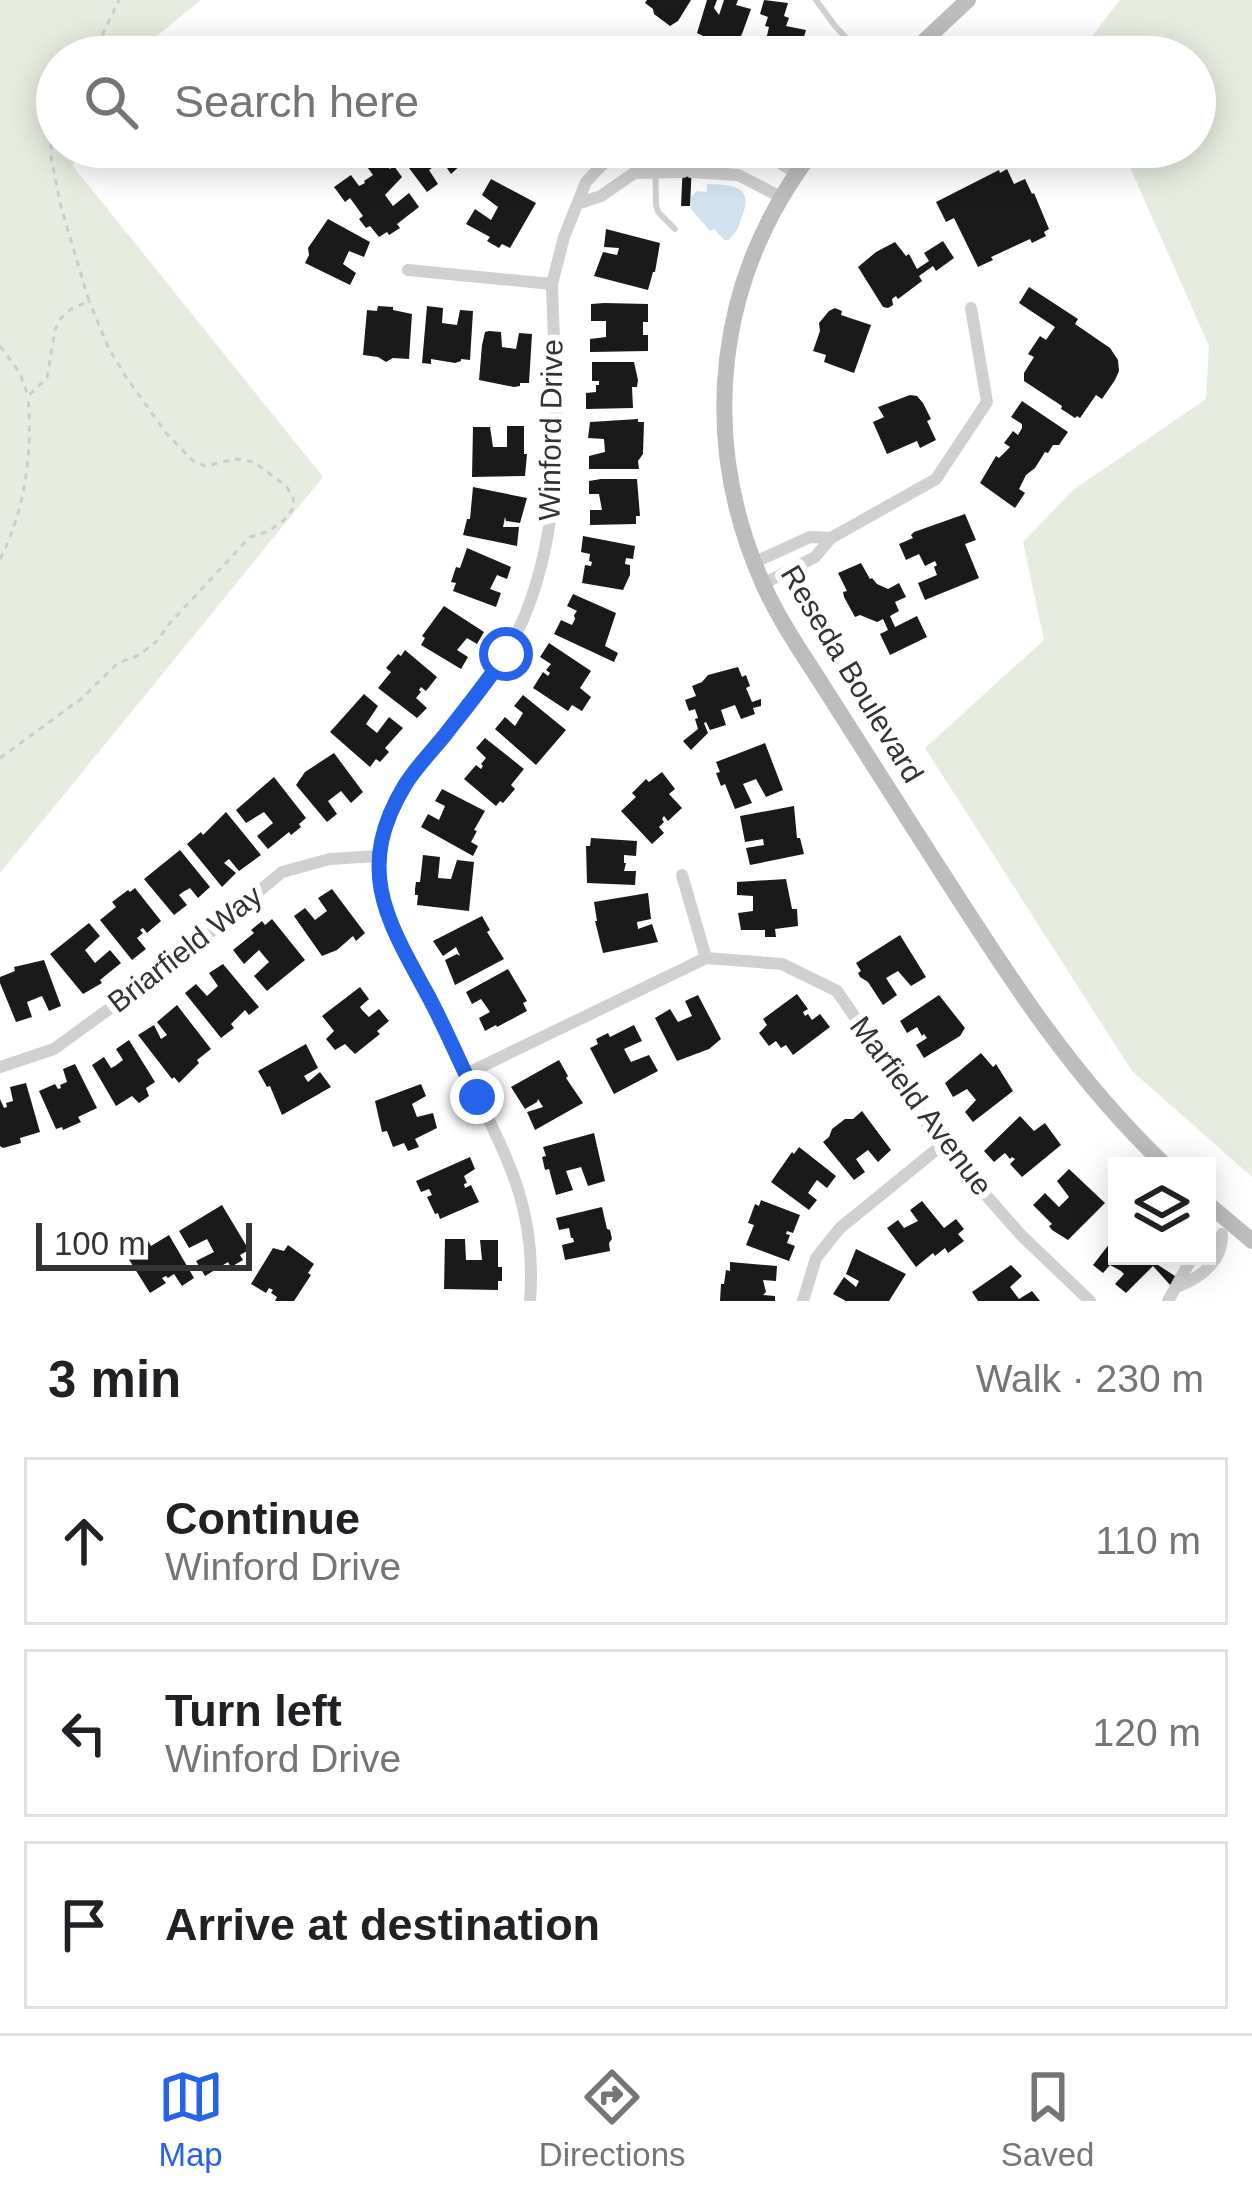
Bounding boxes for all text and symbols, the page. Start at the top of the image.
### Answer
search box [36,36,1216,168]
icon: search [78,69,144,135]
text: Search here [174,76,419,127]
street label: Winford Drive [532,339,569,521]
street label: Reseda Boulevard [775,559,930,788]
route start [479,627,533,681]
street label: Briarfield Way [101,878,268,1019]
street label: Marfield Avenue [844,1010,999,1201]
route end [450,1070,504,1124]
map controls [1108,1157,1216,1265]
button: layers [1108,1157,1216,1265]
scale bar [36,1217,252,1270]
text: 100 m [54,1225,146,1262]
text: 3 min [48,1351,181,1408]
text: Walk · 230 m [976,1357,1204,1400]
text: Continue [165,1493,360,1544]
icon: ahead [51,1508,117,1574]
text: 110 m [1096,1519,1201,1562]
text: Winford Drive [165,1545,401,1588]
text: Turn left [165,1685,342,1736]
icon: left [51,1700,117,1766]
text: 120 m [1093,1711,1201,1754]
text: Winford Drive [165,1737,401,1780]
icon: arrive [51,1892,117,1958]
text: Arrive at destination [165,1899,600,1950]
tab: Map [158,2064,224,2174]
tab: Directions [539,2064,686,2174]
tab: Saved [1001,2064,1094,2174]

